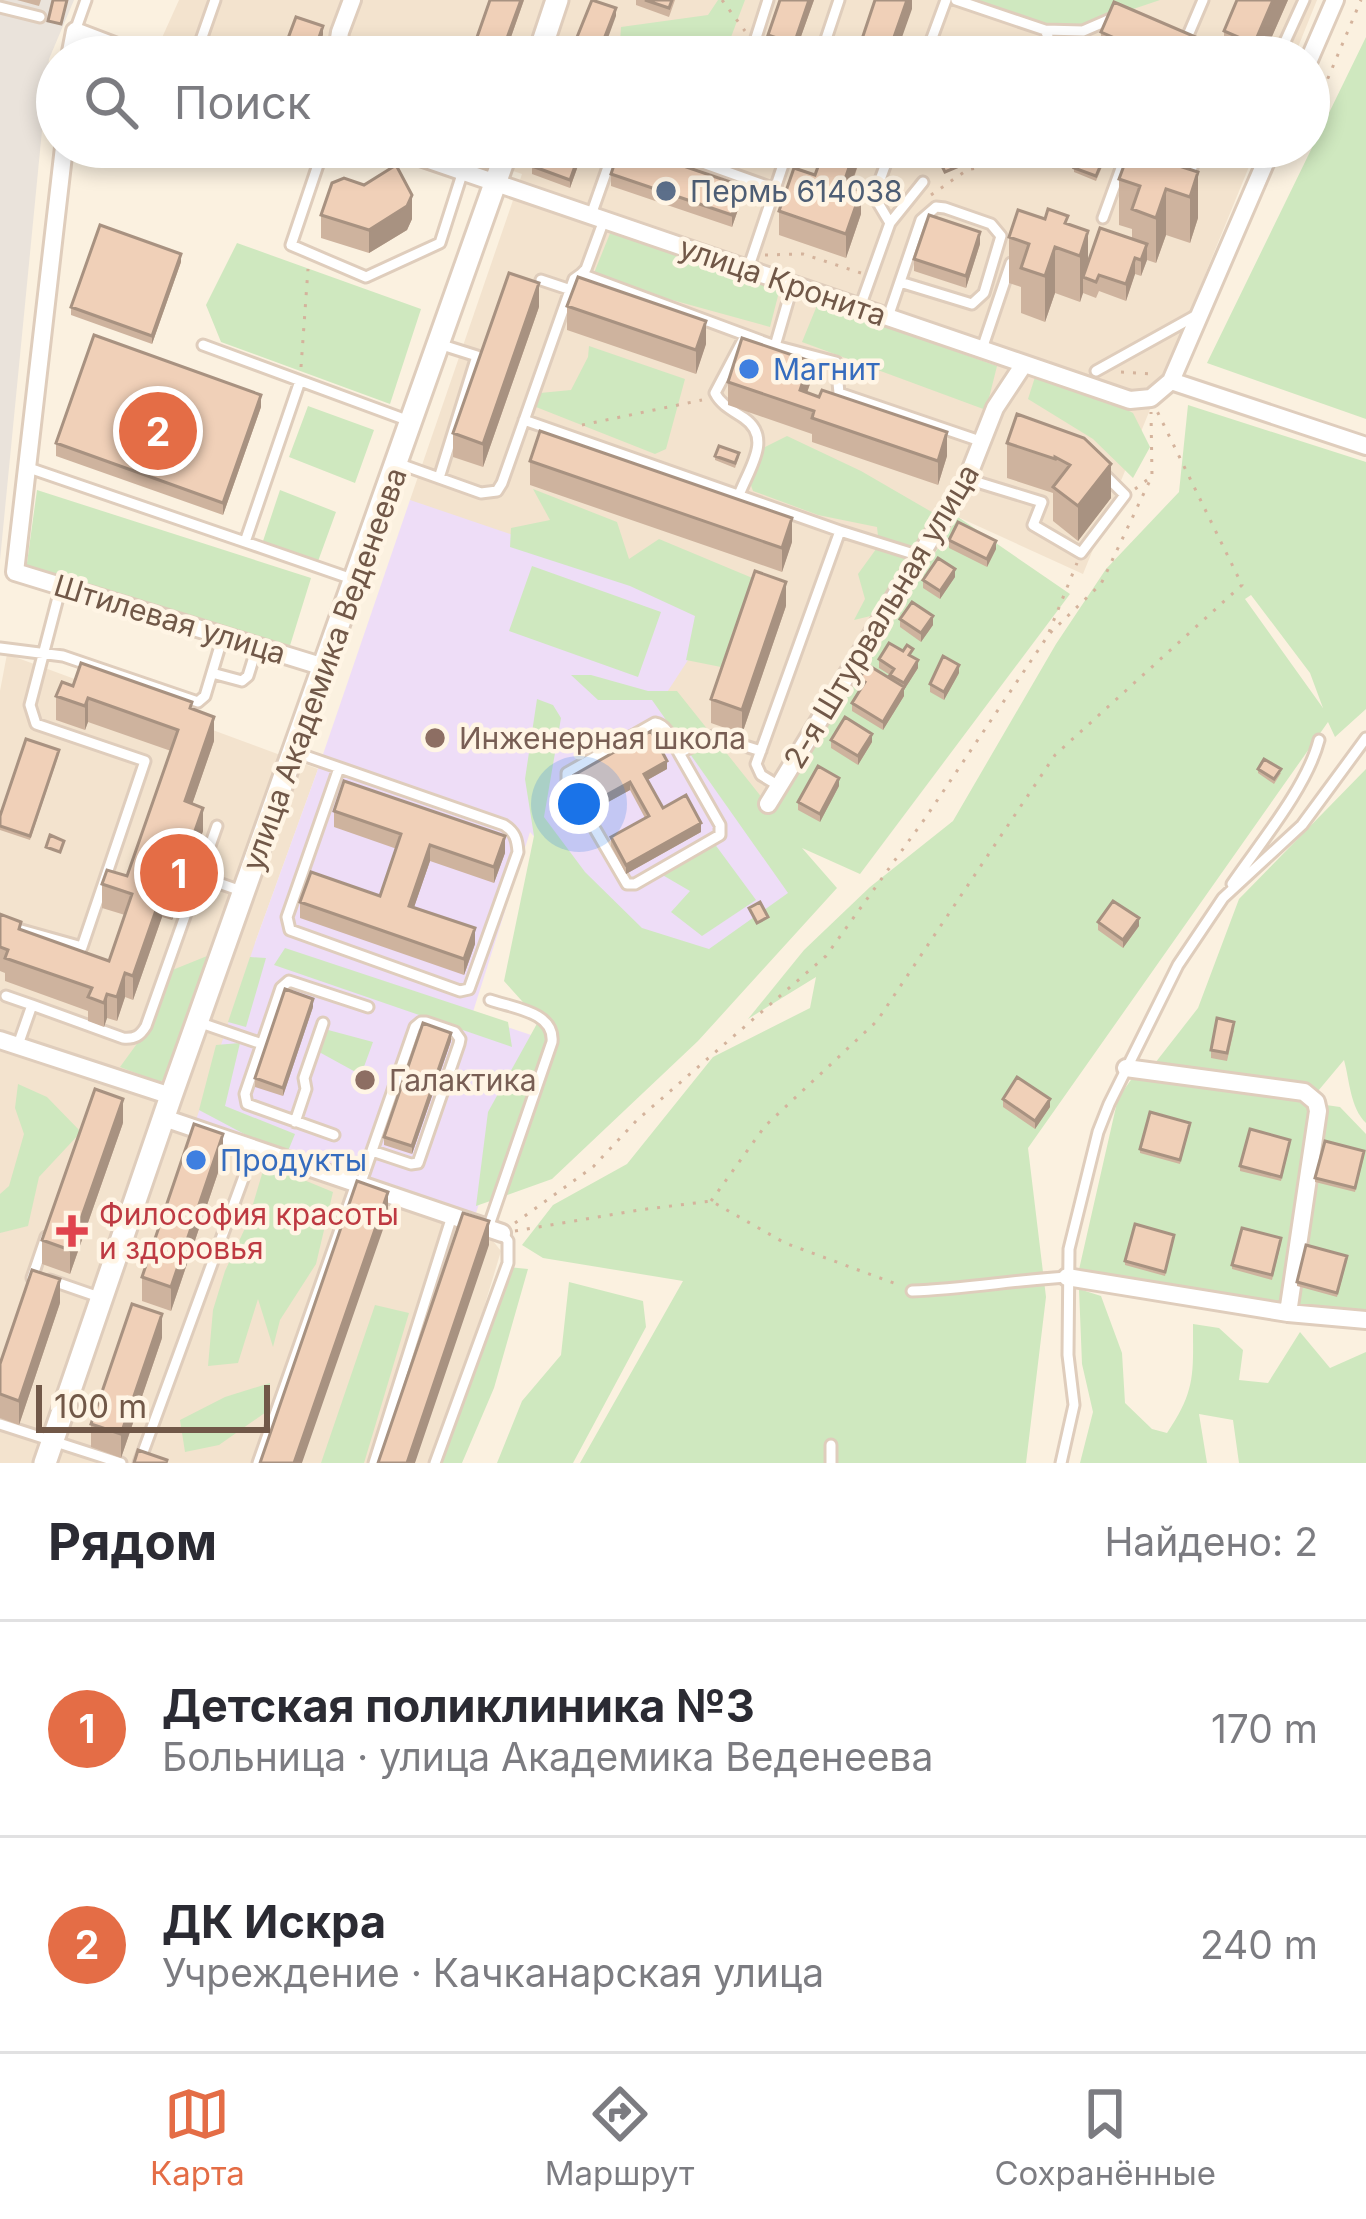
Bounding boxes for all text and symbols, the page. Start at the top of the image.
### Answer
search box [36,36,1330,168]
icon: search [78,69,144,135]
text: Поиск [174,75,311,130]
place label: Пермь 614038 [690,173,903,209]
marker: Пермь 614038 [653,178,679,204]
street label: улица Кронита [675,229,891,333]
place label: Магнит [773,351,880,387]
marker: Магнит [736,356,762,382]
pin: 2 [119,386,197,476]
street label: 2-я Штурвальная улица [776,457,986,775]
street label: улица Академика Веденеева [234,463,414,875]
street label: Штилевая улица [50,567,290,671]
place label: Инженерная школа [459,720,746,756]
marker: Инженерная школа [422,725,448,751]
your location [549,774,609,834]
pin: 1 [140,828,218,918]
place label: Галактика [389,1062,537,1098]
marker: Галактика [352,1067,378,1093]
place label: Продукты [220,1142,367,1178]
marker: Продукты [183,1147,209,1173]
place label: Философия красоты и здоровья [99,1196,399,1266]
marker: Философия красоты и здоровья [56,1215,88,1247]
scale bar [36,1379,270,1432]
text: 100 m [54,1386,147,1426]
text: Рядом [48,1511,217,1572]
text: Найдено: 2 [1104,1518,1318,1565]
text: Детская поликлиника №3 [162,1678,755,1733]
text: 1 [79,1705,95,1752]
text: 170 m [1211,1705,1318,1752]
text: Больница · улица Академика Веденеева [162,1733,933,1780]
text: ДК Искра [162,1894,386,1949]
text: 2 [75,1921,99,1968]
text: 240 m [1200,1921,1318,1968]
text: Учреждение · Качканарская улица [162,1949,824,1996]
tab: Карта [150,2081,245,2193]
tab: Маршрут [545,2081,694,2193]
tab: Сохранённые [994,2081,1216,2193]

